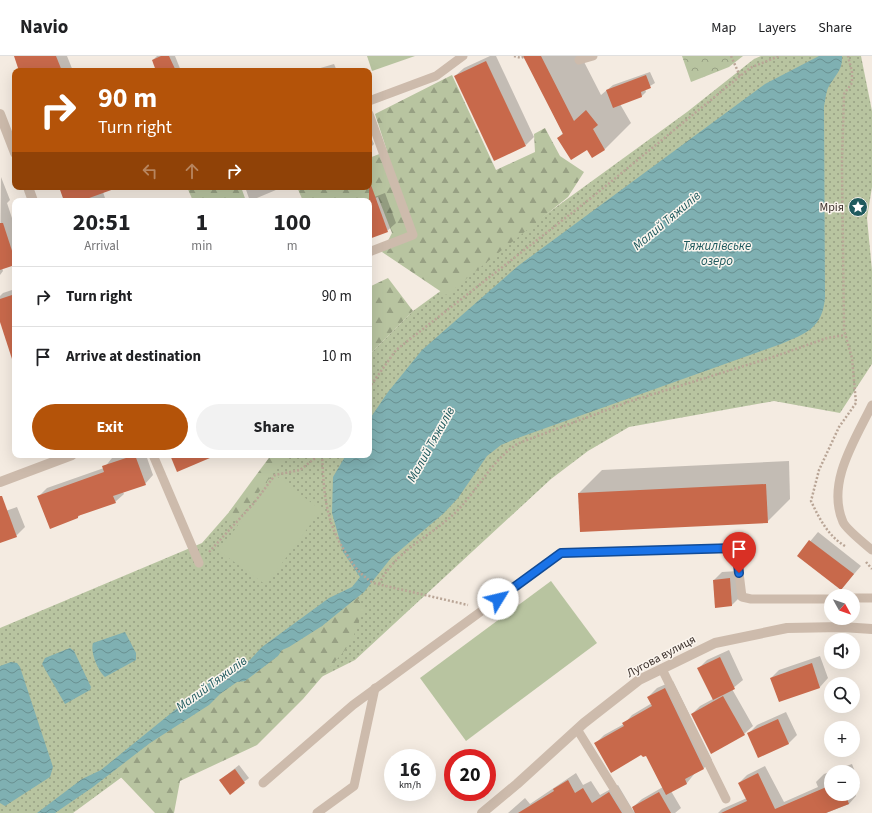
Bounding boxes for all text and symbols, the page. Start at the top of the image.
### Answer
text: Navio [20,14,68,41]
text: Map [711,18,736,38]
text: Layers [758,18,796,38]
text: Share [818,18,852,38]
text: 90 m [98,78,157,118]
icon: right [32,84,84,136]
text: Turn right [98,115,172,140]
icon: left [139,160,161,182]
icon: ahead [181,160,203,182]
icon: right [223,160,245,182]
water label: Малий Тяжилів [629,187,705,255]
place icon: Мрія [847,196,869,218]
place label: Мрія [819,199,844,216]
text: 20:51 [73,205,131,240]
text: 1 [196,205,208,240]
text: 100 [273,205,311,240]
text: Arrival [84,237,119,255]
text: min [191,237,212,255]
text: m [287,237,298,255]
water label: Тяжилівське озеро [683,237,751,270]
icon: right [32,286,54,308]
text: Turn right [66,286,132,307]
text: 90 m [322,286,352,307]
icon: arrive [32,346,54,368]
text: Arrive at destination [66,346,201,367]
text: 10 m [322,346,352,367]
button: Exit [32,404,188,450]
button: Share [196,404,352,450]
water label: Малий Тяжилів [403,404,459,485]
pin [722,532,756,573]
icon: arrive [728,538,750,560]
position arrow [477,578,519,620]
north arrow [824,589,860,625]
map controls [824,589,860,801]
street label: Лугова вулиця [624,631,699,682]
button: sound [824,633,860,669]
water label: Малий Тяжилів [172,652,251,716]
button: search [824,677,860,713]
button: + [824,721,860,757]
speed limit sign: 20 [444,749,496,801]
text: 16 [399,756,421,784]
button: − [824,765,860,801]
text: km/h [399,778,421,792]

